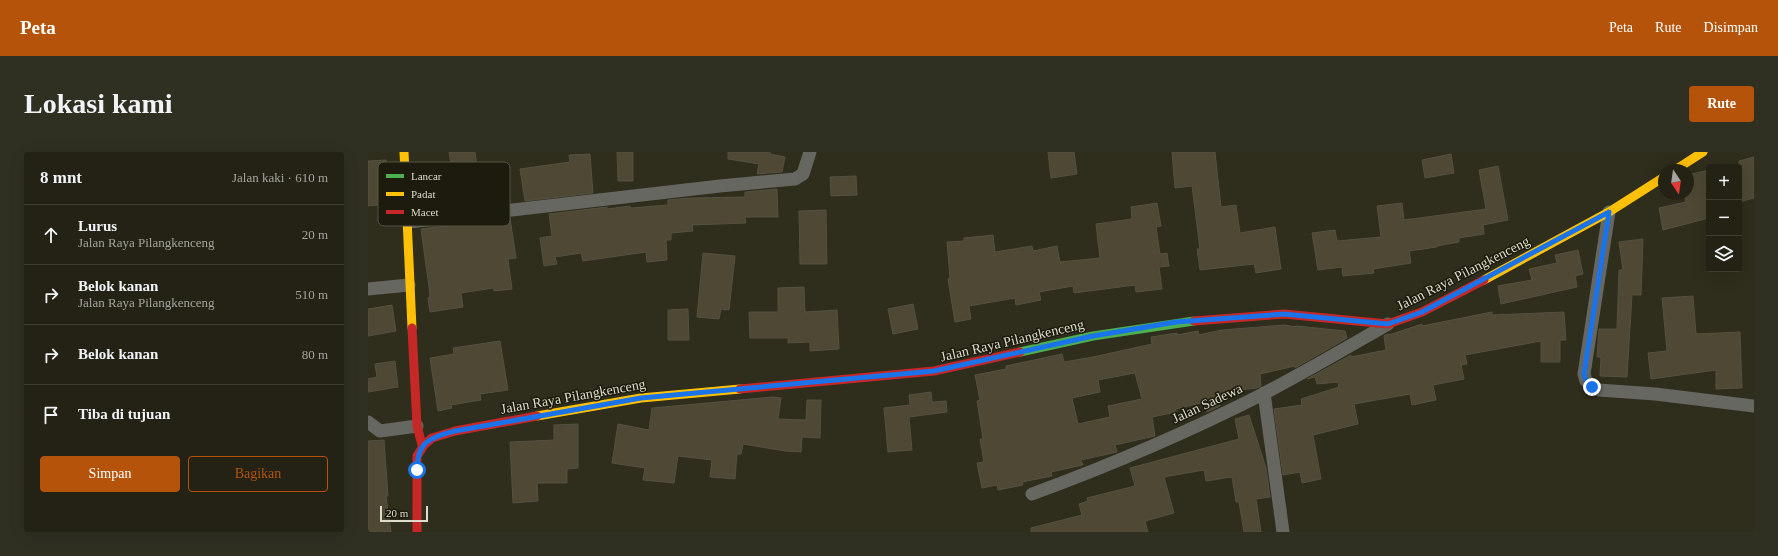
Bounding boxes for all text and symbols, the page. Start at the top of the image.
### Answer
text: Peta [20,17,56,38]
text: Peta [1609,20,1633,35]
text: Rute [1655,20,1682,35]
text: Disimpan [1704,20,1758,35]
button: Rute [1689,86,1754,122]
text: Lokasi kami [24,88,173,119]
legend [378,162,510,226]
north arrow [1658,164,1694,200]
map controls [1706,164,1742,272]
button: + [1706,164,1742,200]
text: 8 mnt [40,168,82,187]
text: Jalan kaki · 610 m [232,170,328,185]
text: Lancar [411,170,442,182]
text: Padat [411,188,435,200]
button: − [1706,200,1742,236]
text: Macet [411,206,438,218]
text: Lurus [78,218,117,234]
icon: ahead [40,224,62,246]
text: 20 m [302,227,328,242]
street label: Jalan Raya Pilangkenceng [1394,233,1532,313]
text: Jalan Raya Pilangkenceng [78,235,214,250]
button: layers [1706,236,1742,272]
text: Belok kanan [78,278,158,294]
icon: right [40,284,62,306]
text: 510 m [295,287,328,302]
text: Jalan Raya Pilangkenceng [78,295,214,310]
street label: Jalan Raya Pilangkenceng [939,317,1085,364]
icon: right [40,344,62,366]
text: Belok kanan [78,346,158,362]
text: 80 m [302,347,328,362]
street label: Jalan Raya Pilangkenceng [499,376,647,417]
route end [1583,378,1601,396]
street label: Jalan Sadewa [1170,380,1245,426]
icon: arrive [40,404,62,426]
text: Tiba di tujuan [78,406,170,422]
button: Simpan [40,456,180,492]
button: Bagikan [188,456,328,492]
route start [408,461,426,479]
scale bar [380,504,428,523]
text: 20 m [386,507,408,519]

